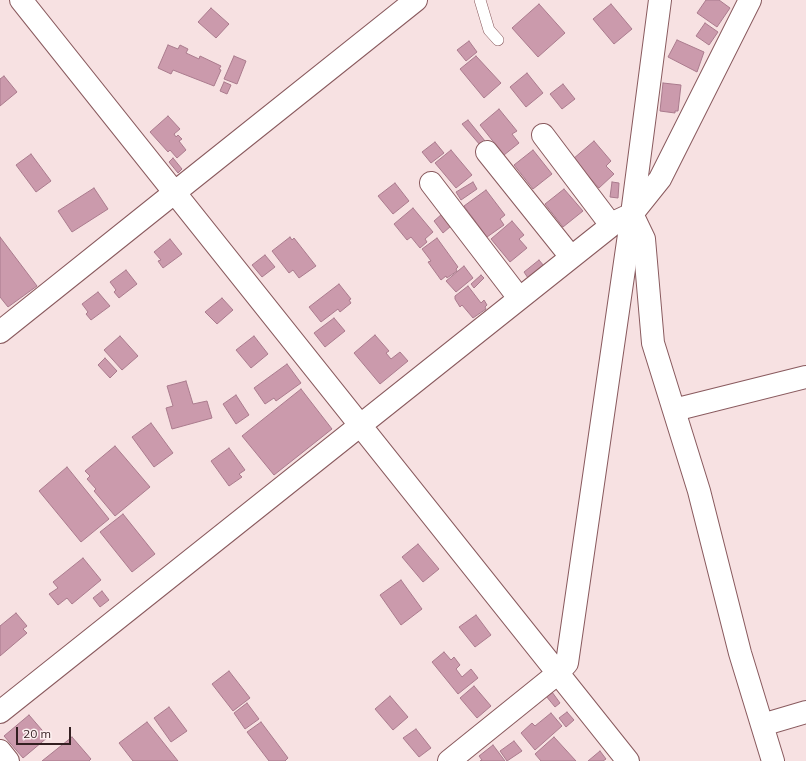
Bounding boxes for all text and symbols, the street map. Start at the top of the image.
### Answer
scale bar [18,719,73,745]
text: 20 m [23,726,51,741]

